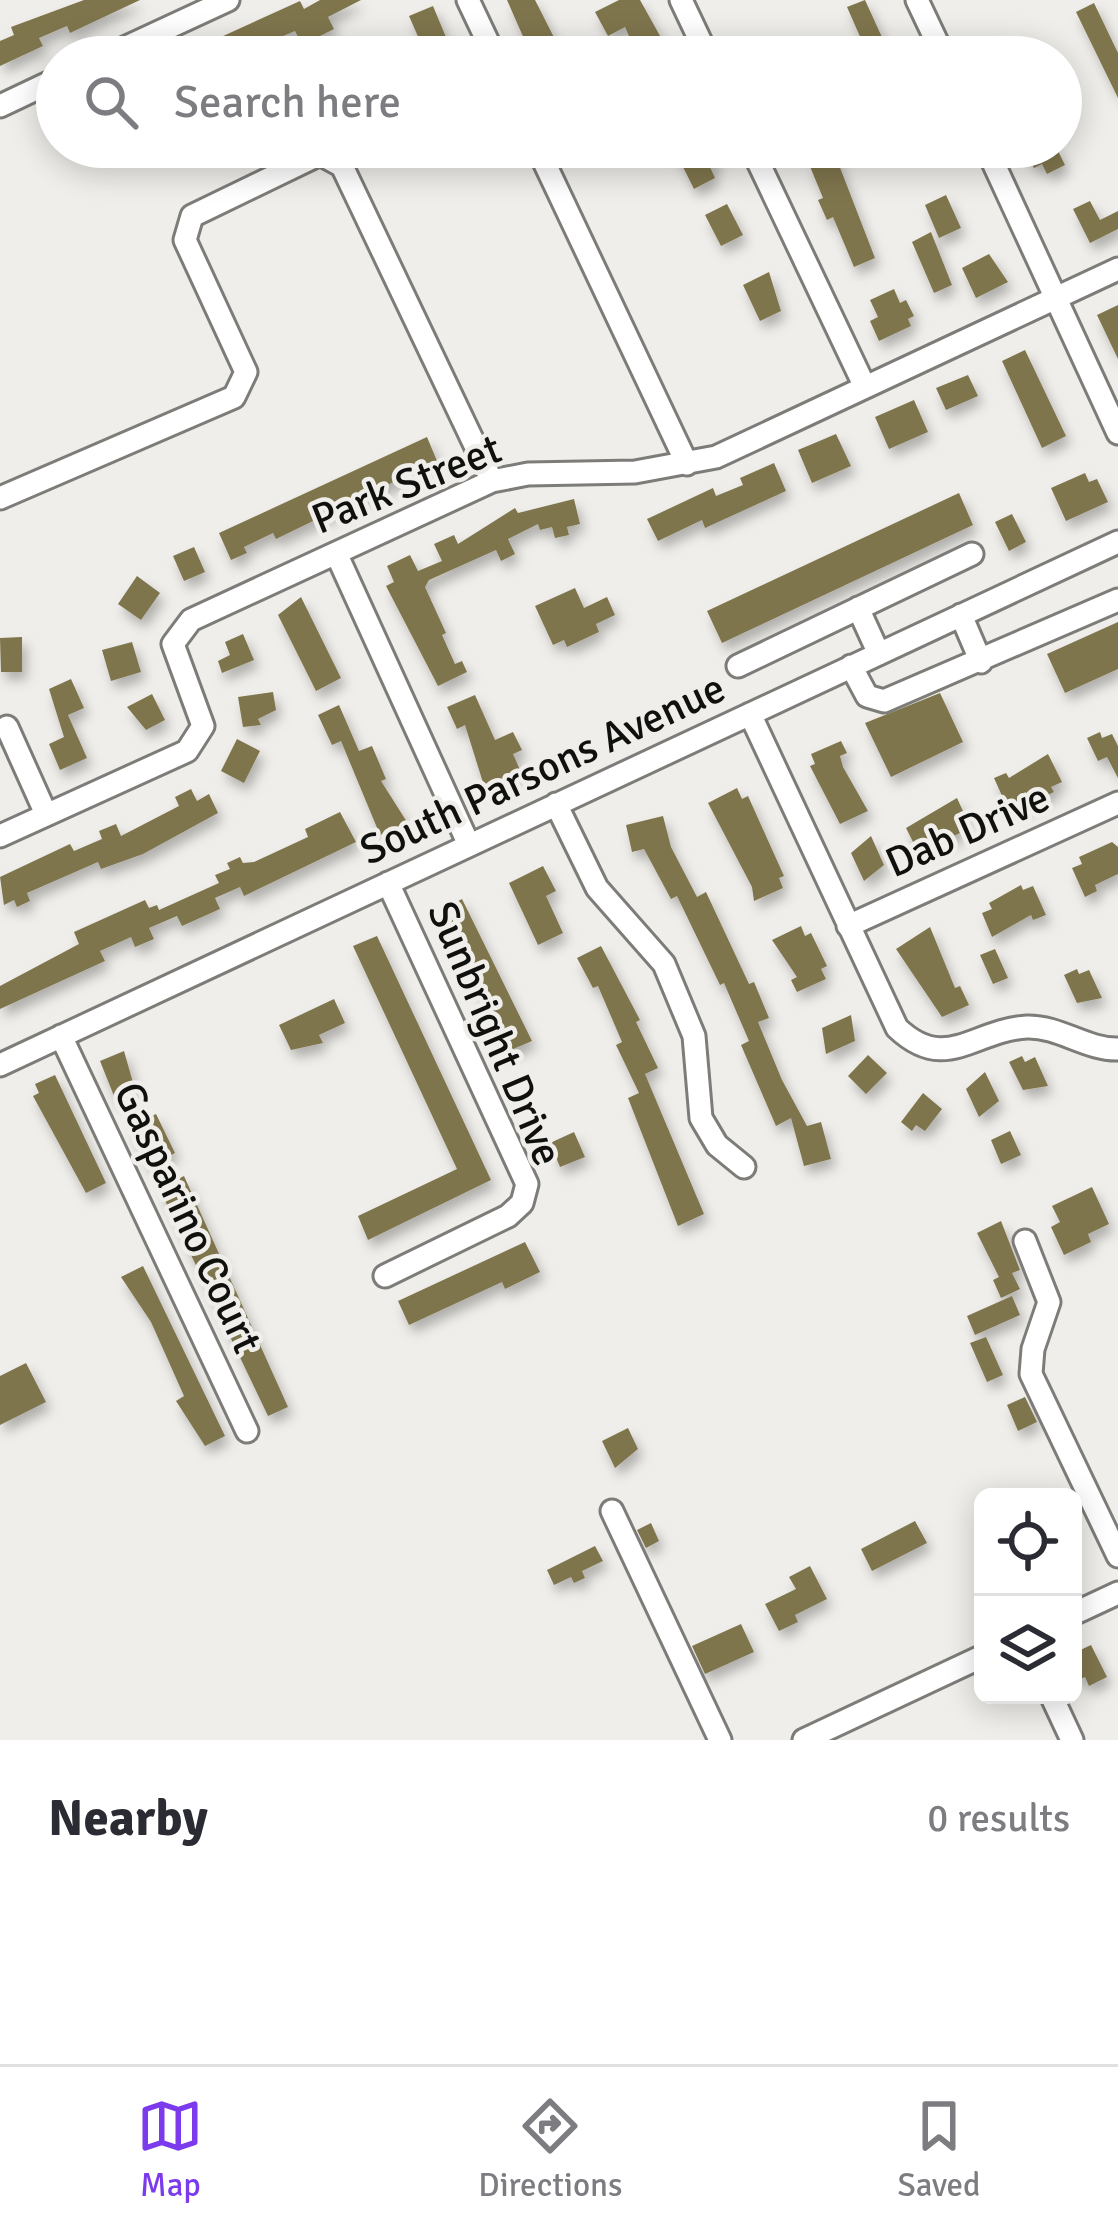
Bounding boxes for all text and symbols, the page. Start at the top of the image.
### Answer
search box [36,36,1082,168]
icon: search [78,69,144,135]
text: Search here [174,75,401,130]
street label: Park Street [305,423,509,545]
street label: South Parsons Avenue [352,662,733,876]
street label: Dab Drive [878,772,1057,889]
street label: Sunbright Drive [416,894,573,1173]
street label: Gasparino Court [103,1074,273,1361]
map controls [974,1488,1082,1704]
button: locate [974,1488,1082,1596]
button: layers [974,1596,1082,1704]
text: Nearby [48,1787,208,1850]
text: 0 results [927,1794,1070,1842]
tab: Map [137,2093,203,2206]
tab: Directions [478,2093,623,2206]
tab: Saved [897,2093,981,2206]

